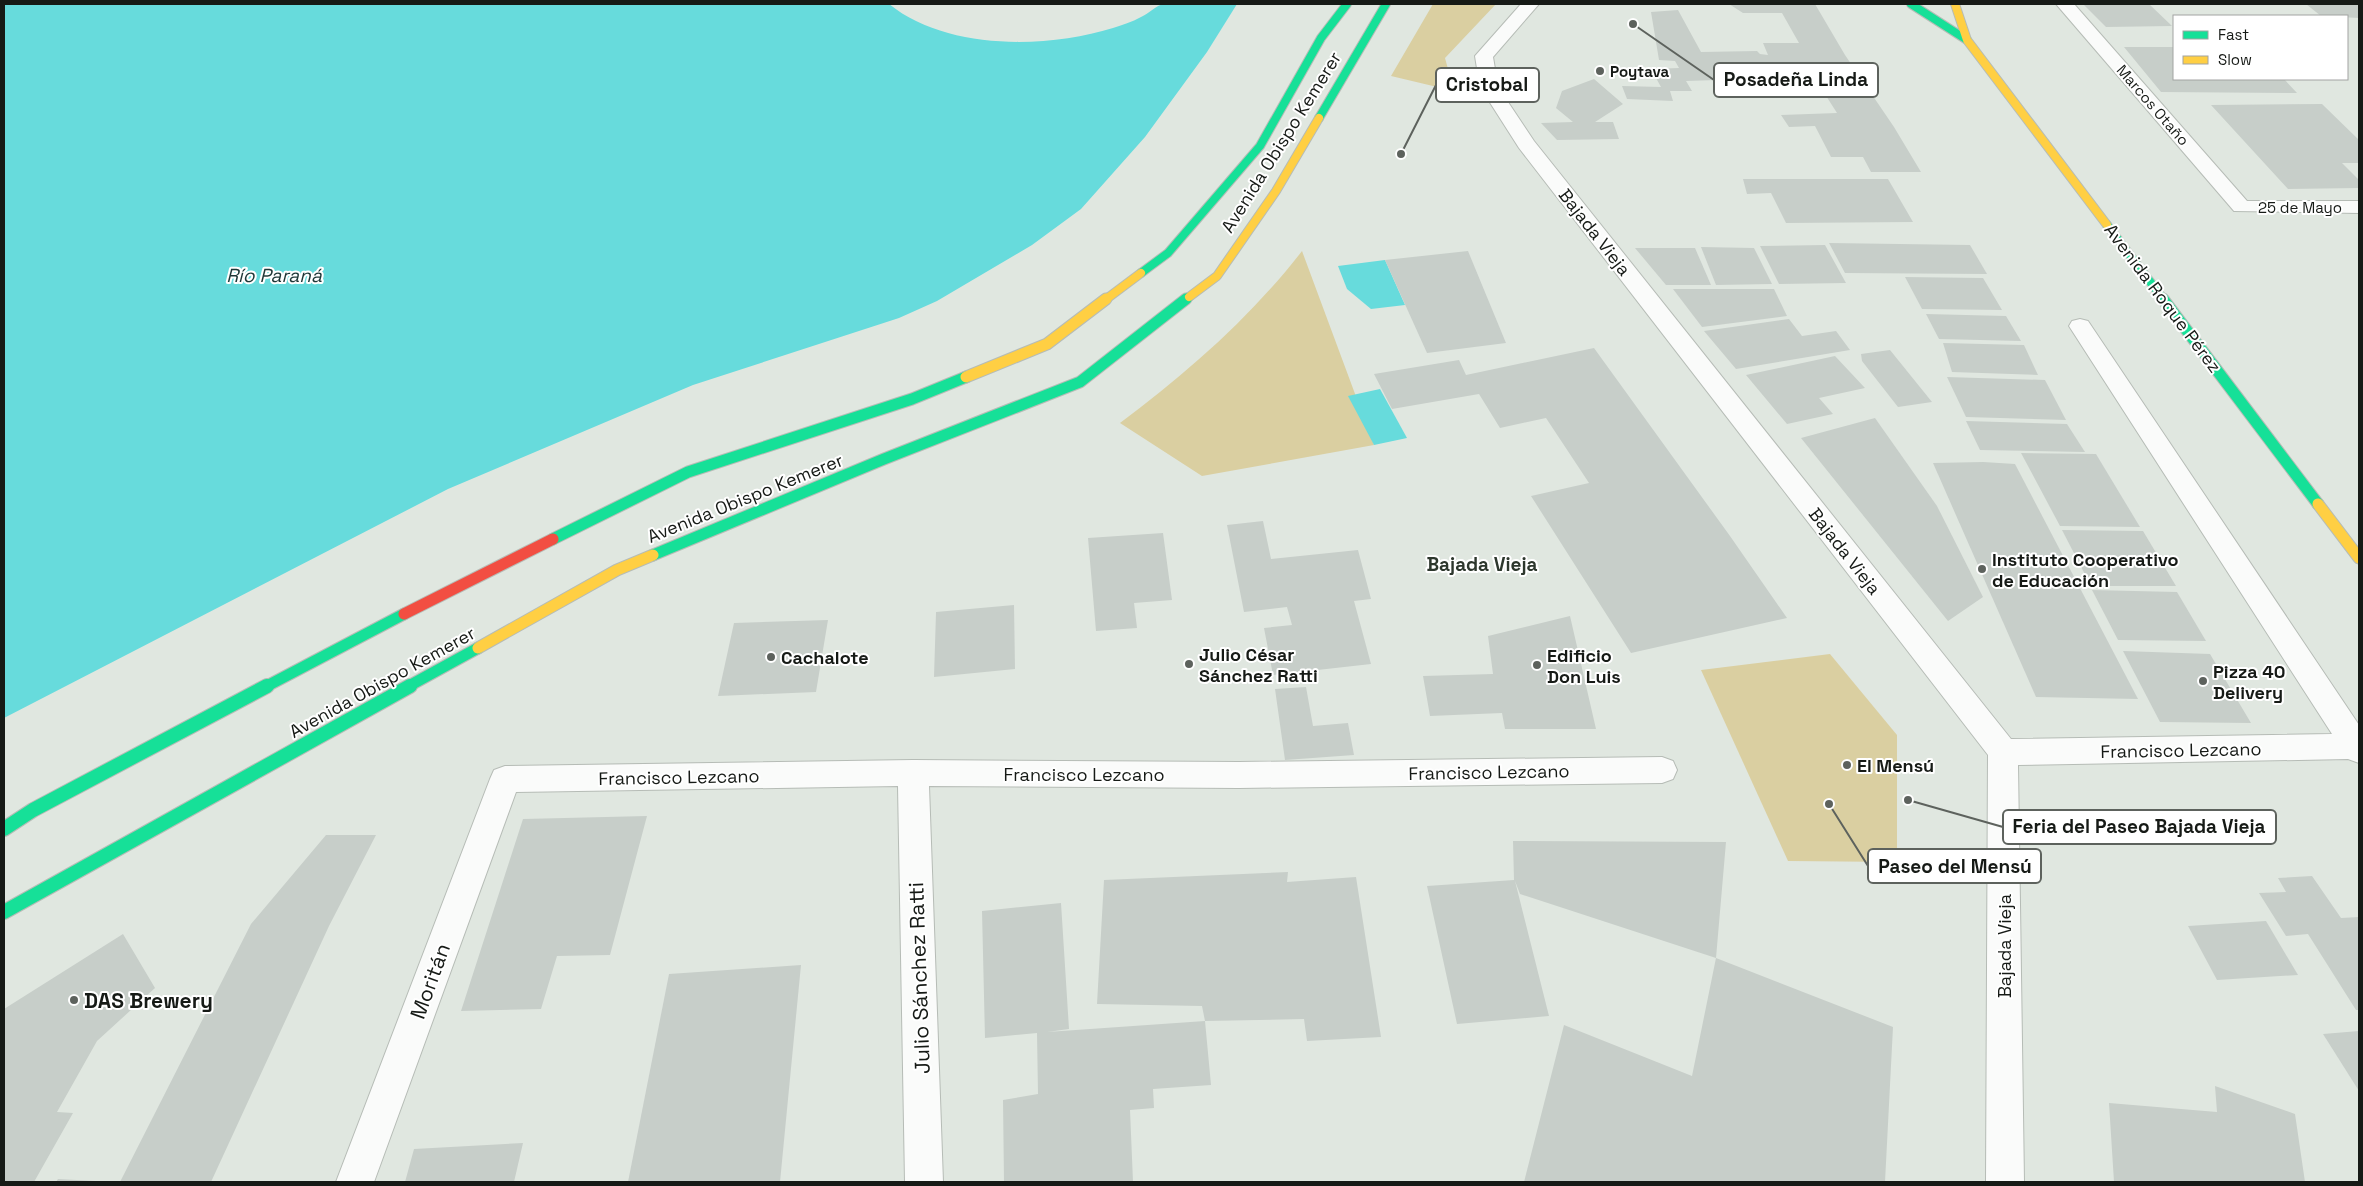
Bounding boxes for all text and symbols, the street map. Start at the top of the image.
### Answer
legend [2173,15,2348,80]
text: Fast [2218,25,2249,44]
street label: Avenida Obispo Kemerer [1216,47,1346,237]
text: Slow [2218,50,2252,69]
street label: Marcos Otaño [2113,61,2193,149]
place label: Poytava [1610,62,1669,81]
callout: Posadeña Linda [1714,63,1878,97]
marker: Poytava [1594,65,1606,77]
text: Posadeña Linda [1724,67,1868,92]
callout: Cristobal [1436,68,1539,102]
text: Cristobal [1446,72,1528,97]
street label: Bajada Vieja [1554,184,1636,280]
street label: 25 de Mayo [2258,198,2342,217]
street label: Avenida Roque Pérez [2099,219,2227,377]
water label: Río Paraná [226,263,322,288]
street label: Avenida Obispo Kemerer [644,448,846,548]
street label: Bajada Vieja [1804,503,1886,599]
place label: Instituto Cooperativo de Educación [1992,548,2179,592]
district label: Bajada Vieja [1426,552,1538,577]
marker: Instituto Cooperativo de Educación [1976,563,1988,575]
street label: Avenida Obispo Kemerer [285,621,479,743]
place label: Julio César Sánchez Ratti [1199,643,1318,687]
place label: Edificio Don Luis [1547,644,1621,688]
place label: Cachalote [781,646,869,669]
marker: Cachalote [765,651,777,663]
marker: Julio César Sánchez Ratti [1183,658,1195,670]
marker: Edificio Don Luis [1531,659,1543,671]
place label: Pizza 40 Delivery [2213,660,2285,704]
marker: Pizza 40 Delivery [2197,675,2209,687]
street label: Francisco Lezcano [2100,737,2262,763]
place label: El Mensú [1857,754,1934,777]
street label: Francisco Lezcano [1408,759,1570,785]
marker: El Mensú [1841,759,1853,771]
street label: Francisco Lezcano [1003,763,1165,786]
street label: Francisco Lezcano [598,764,760,790]
callout: Feria del Paseo Bajada Vieja [2003,810,2276,844]
text: Feria del Paseo Bajada Vieja [2013,814,2266,839]
callout: Paseo del Mensú [1868,849,2041,883]
text: Paseo del Mensú [1878,854,2032,879]
street label: Julio Sánchez Ratti [902,882,936,1074]
street label: Bajada Vieja [1993,894,2016,998]
street label: Moritán [404,939,456,1023]
place label: DAS Brewery [84,987,213,1014]
marker: DAS Brewery [68,994,80,1006]

